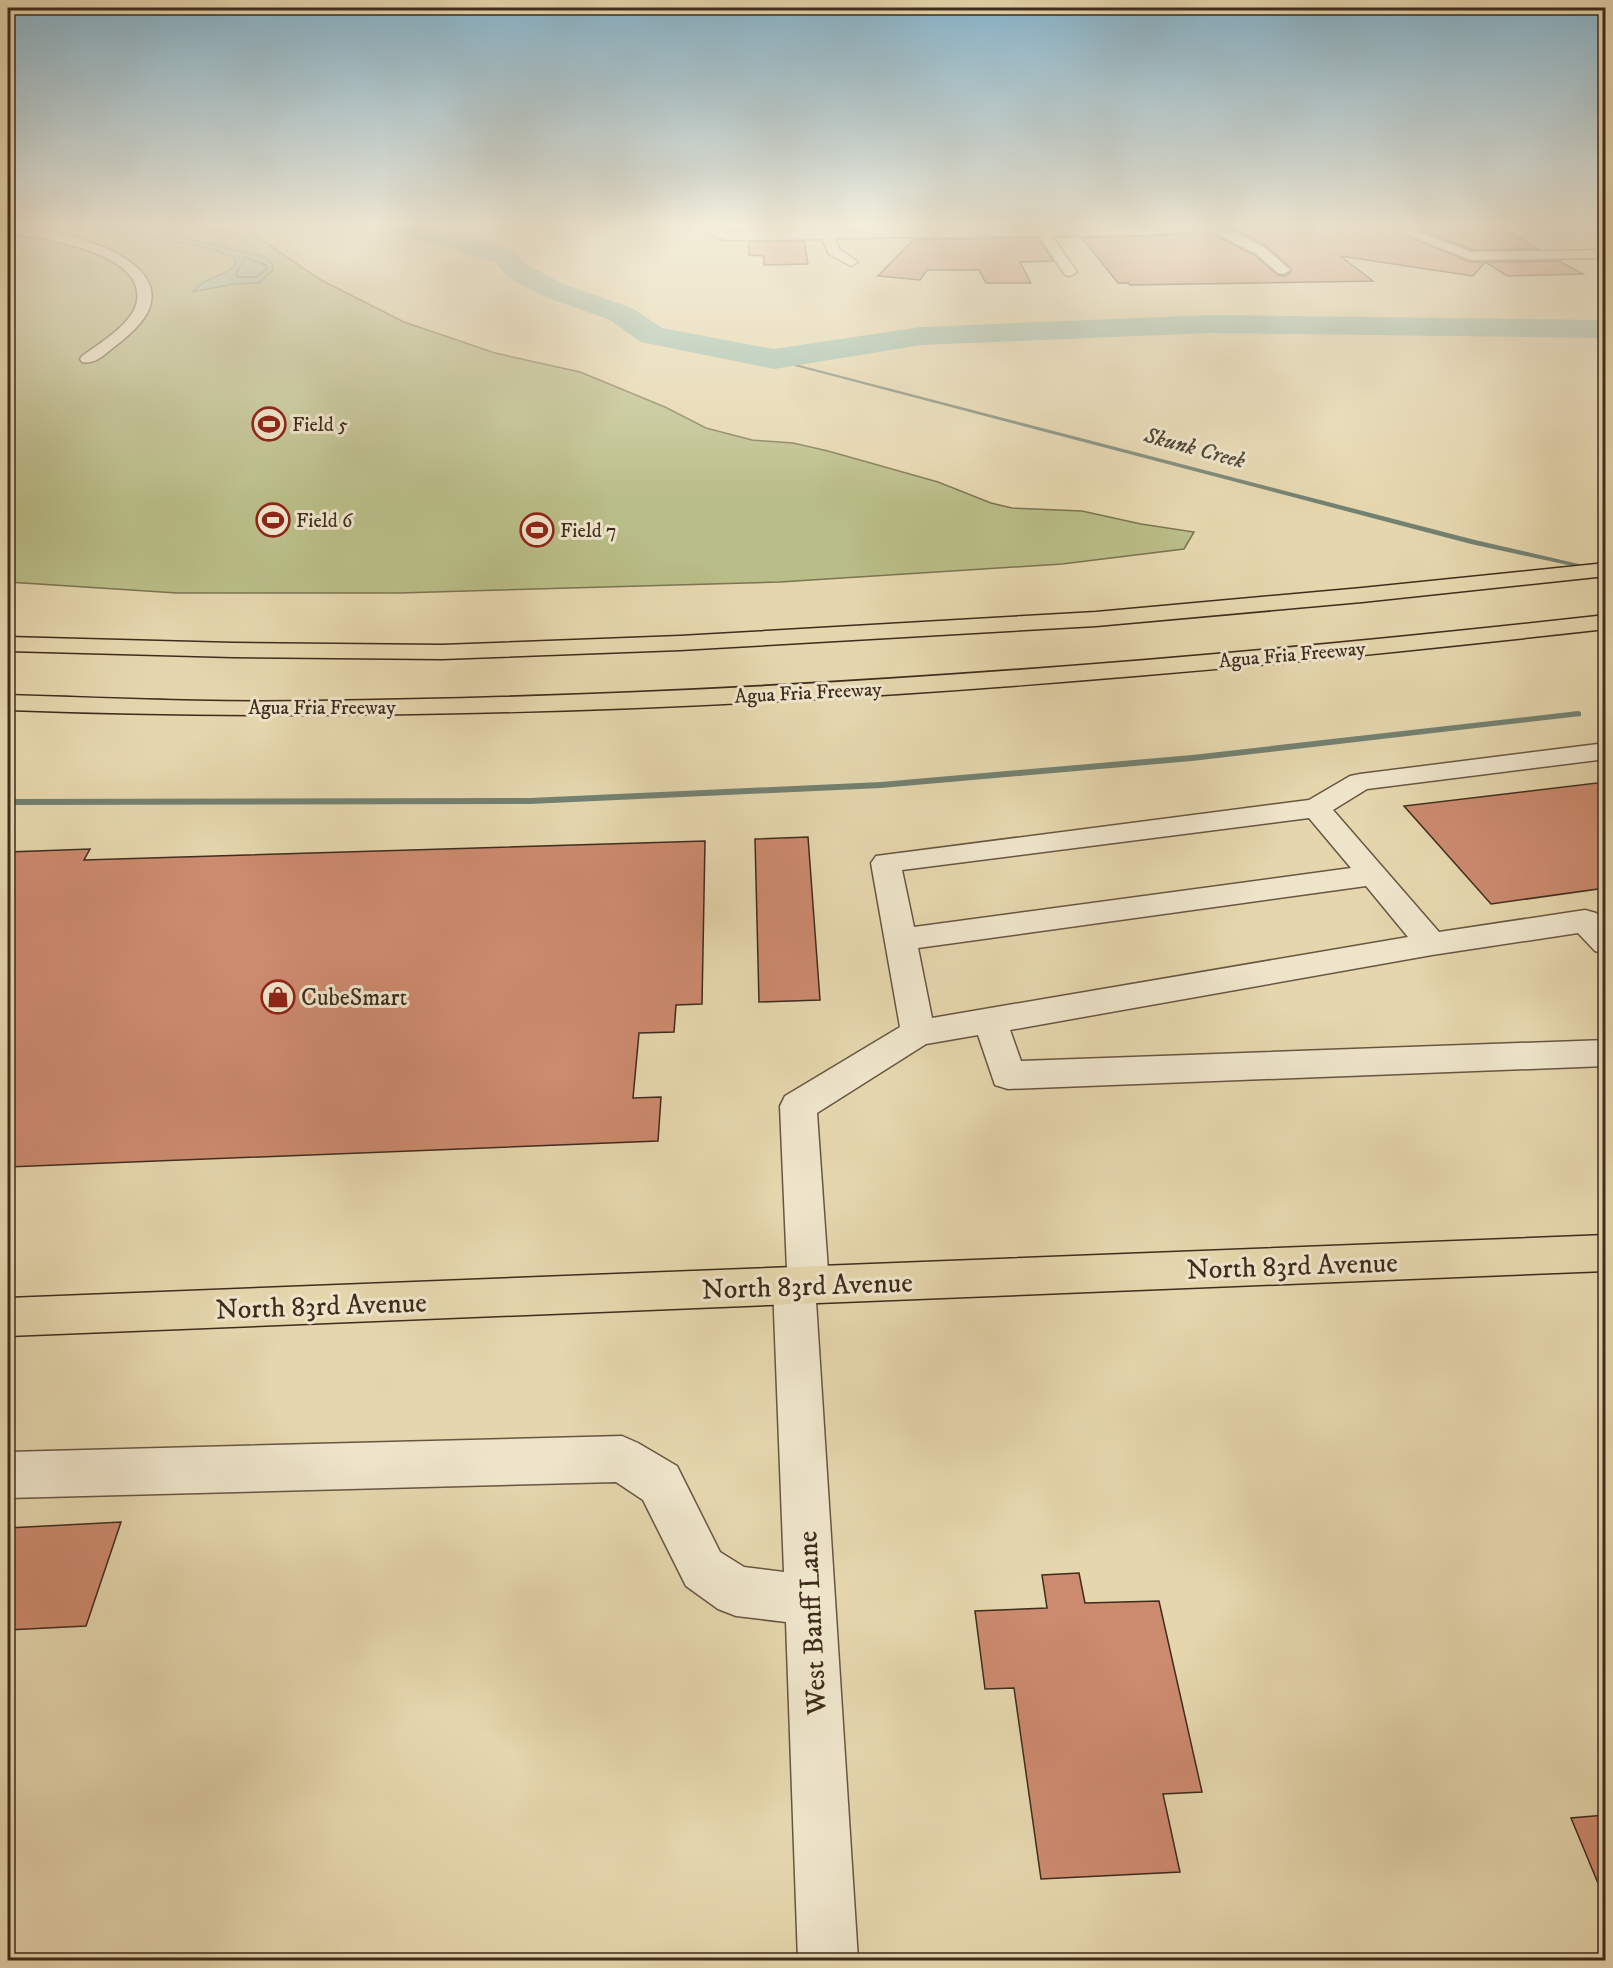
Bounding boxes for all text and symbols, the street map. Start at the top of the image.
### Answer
sports icon: Field 5 [251,406,287,442]
place label: Field 5 [292,413,348,438]
water label: Skunk Creek [1140,422,1249,475]
sports icon: Field 6 [255,502,291,538]
place label: Field 6 [296,509,353,534]
sports icon: Field 7 [519,512,555,548]
place label: Field 7 [560,519,617,544]
street label: Agua Fria Freeway [1218,637,1367,674]
street label: Agua Fria Freeway [734,677,883,710]
street label: Agua Fria Freeway [248,696,396,721]
shop icon: CubeSmart [260,979,296,1015]
place label: CubeSmart [301,983,407,1013]
street label: North 83rd Avenue [1186,1245,1398,1288]
street label: North 83rd Avenue [701,1265,913,1308]
street label: North 83rd Avenue [215,1285,427,1328]
street label: West Banff Lane [790,1530,835,1717]

